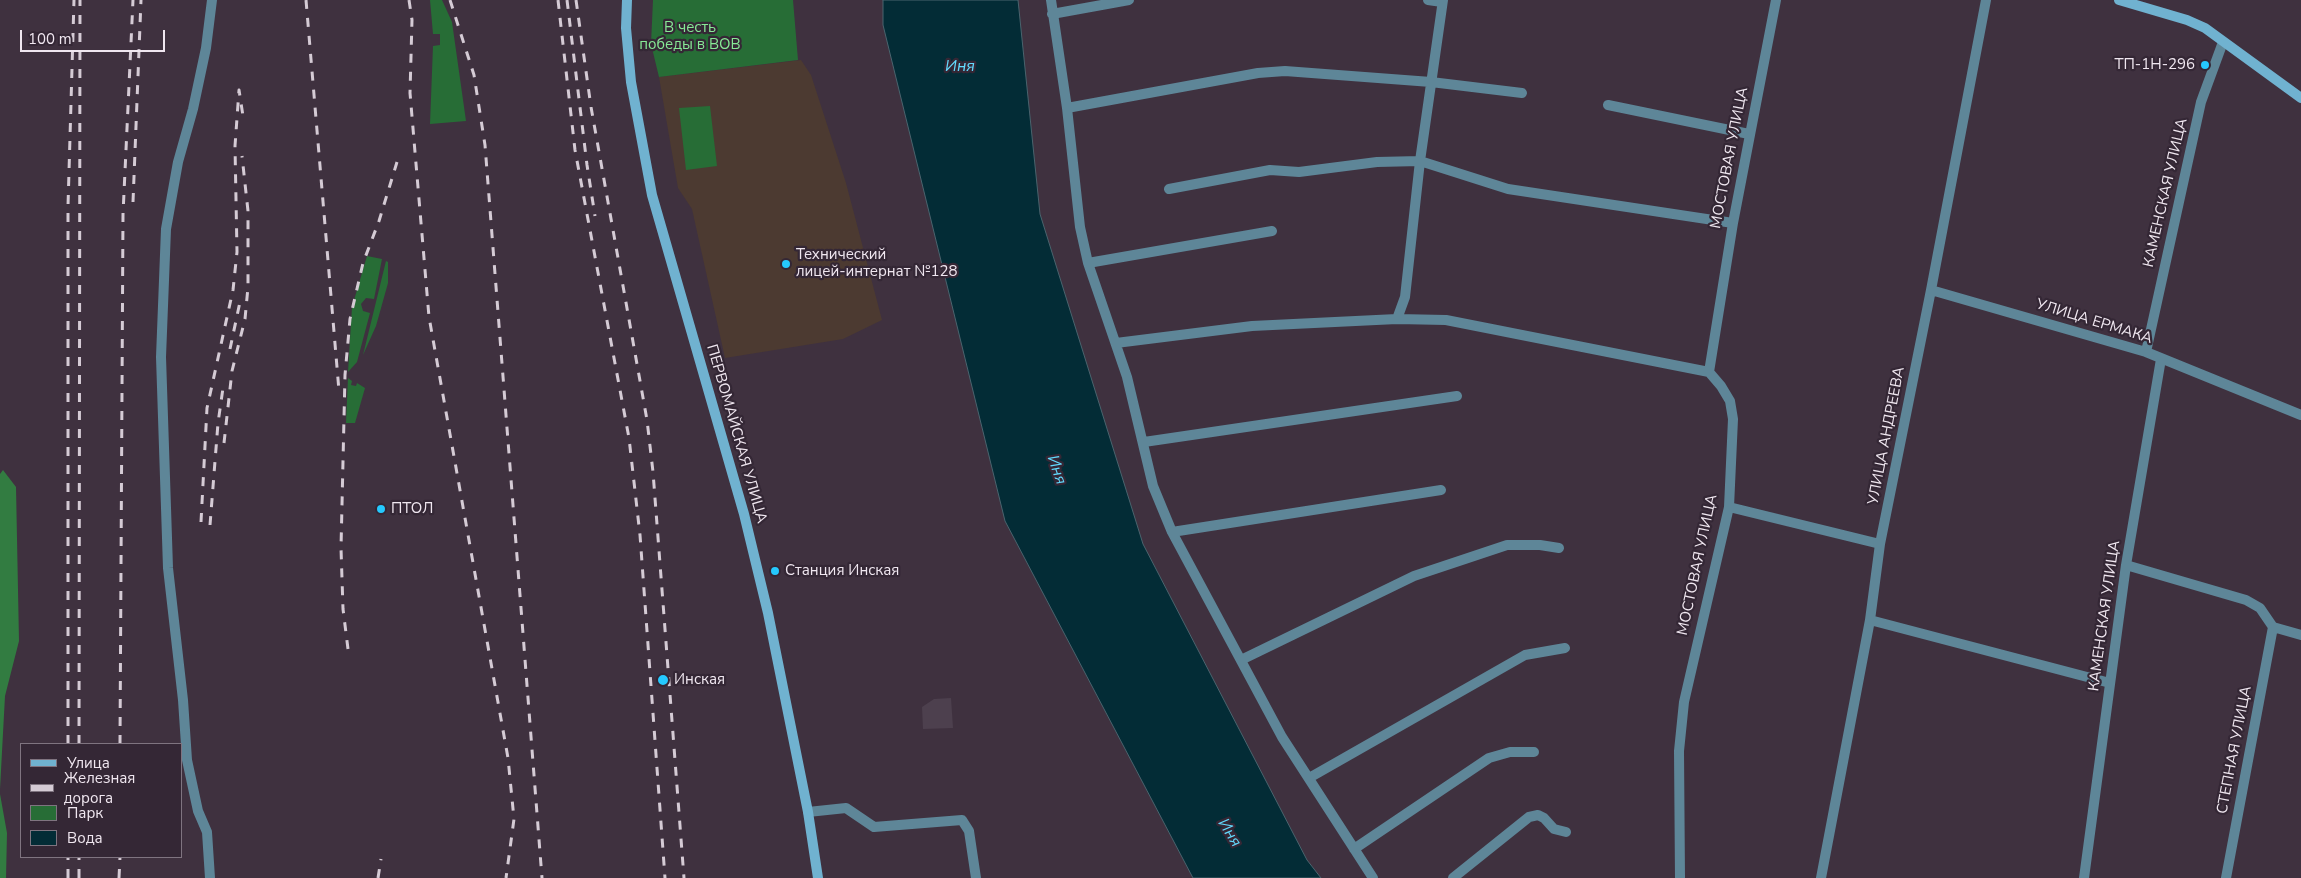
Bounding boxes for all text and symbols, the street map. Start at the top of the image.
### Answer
park label: В честь победы в ВОВ [639,19,741,54]
scale bar [22,20,168,52]
text: 100 m [28,29,72,49]
place label: ТП-1Н-296 [2114,56,2195,74]
water label: Иня [945,57,975,77]
marker: ТП-1Н-296 [2199,59,2211,71]
street label: МОСТОВАЯ УЛИЦА [1707,86,1753,230]
street label: КАМЕНСКАЯ УЛИЦА [2140,117,2192,269]
place label: Технический лицей-интернат №128 [796,246,957,281]
marker: Технический лицей-интернат №128 [780,258,792,270]
street label: УЛИЦА ЕРМАКА [2034,296,2154,348]
street label: ПЕРВОМАЙСКАЯ УЛИЦА [702,343,770,525]
street label: УЛИЦА АНДРЕЕВА [1865,365,1909,507]
water label: Иня [1042,453,1070,487]
street label: МОСТОВАЯ УЛИЦА [1674,493,1722,637]
place label: ПТОЛ [391,500,433,518]
marker: ПТОЛ [375,503,387,515]
street label: КАМЕНСКАЯ УЛИЦА [2085,539,2125,693]
place label: Станция Инская [785,562,899,580]
marker: Станция Инская [769,565,781,577]
place label: Инская [674,671,725,689]
marker: Инская [656,673,670,687]
street label: СТЕПНАЯ УЛИЦА [2214,684,2256,816]
legend [20,743,182,858]
text: Улица [67,753,110,773]
text: Железная дорога [64,768,135,808]
text: Парк [67,803,103,823]
water label: Иня [1213,815,1245,851]
text: Вода [67,828,103,848]

